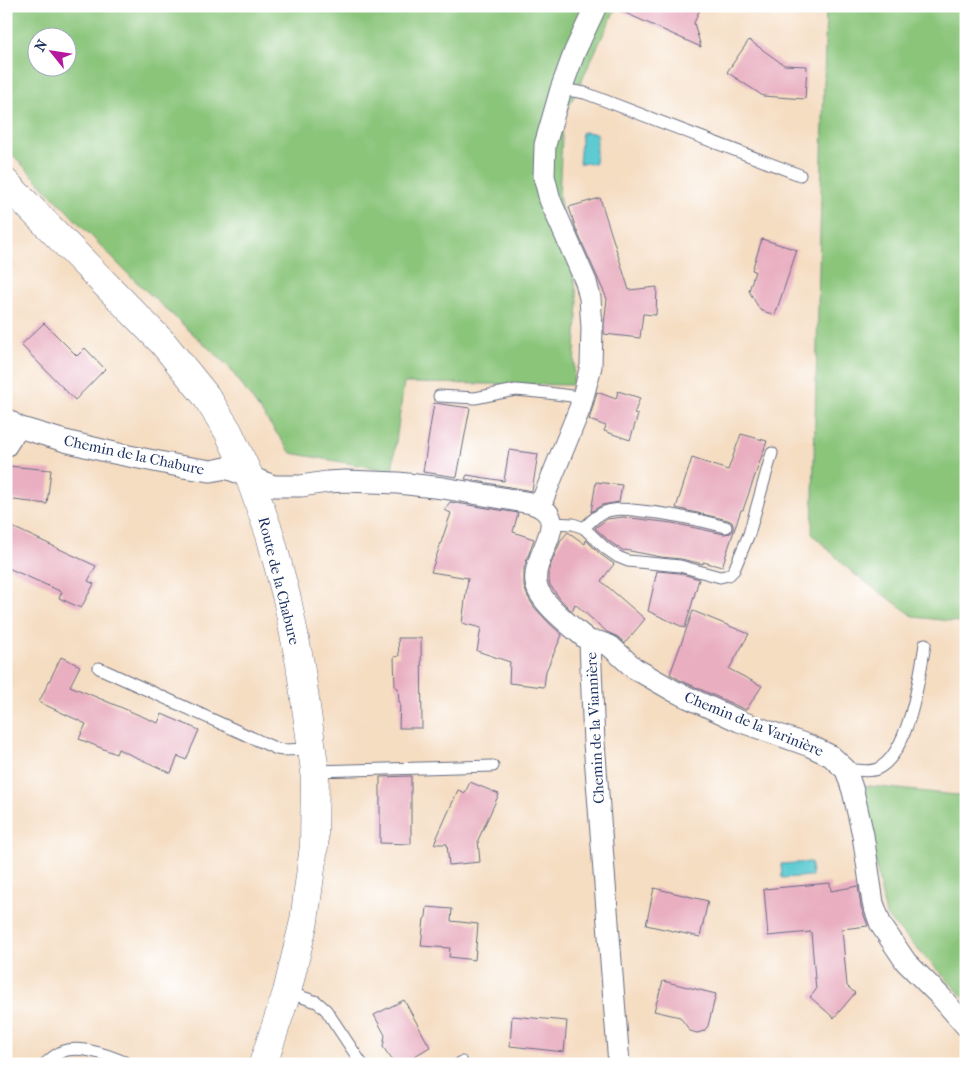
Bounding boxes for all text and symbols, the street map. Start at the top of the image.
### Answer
north arrow [28,28,78,78]
text: N [31,37,51,55]
street label: Chemin de la Chabure [62,431,206,479]
street label: Route de la Chabure [254,515,304,647]
street label: Chemin de la Viannière [582,651,608,804]
street label: Chemin de la Varinière [682,688,827,760]

